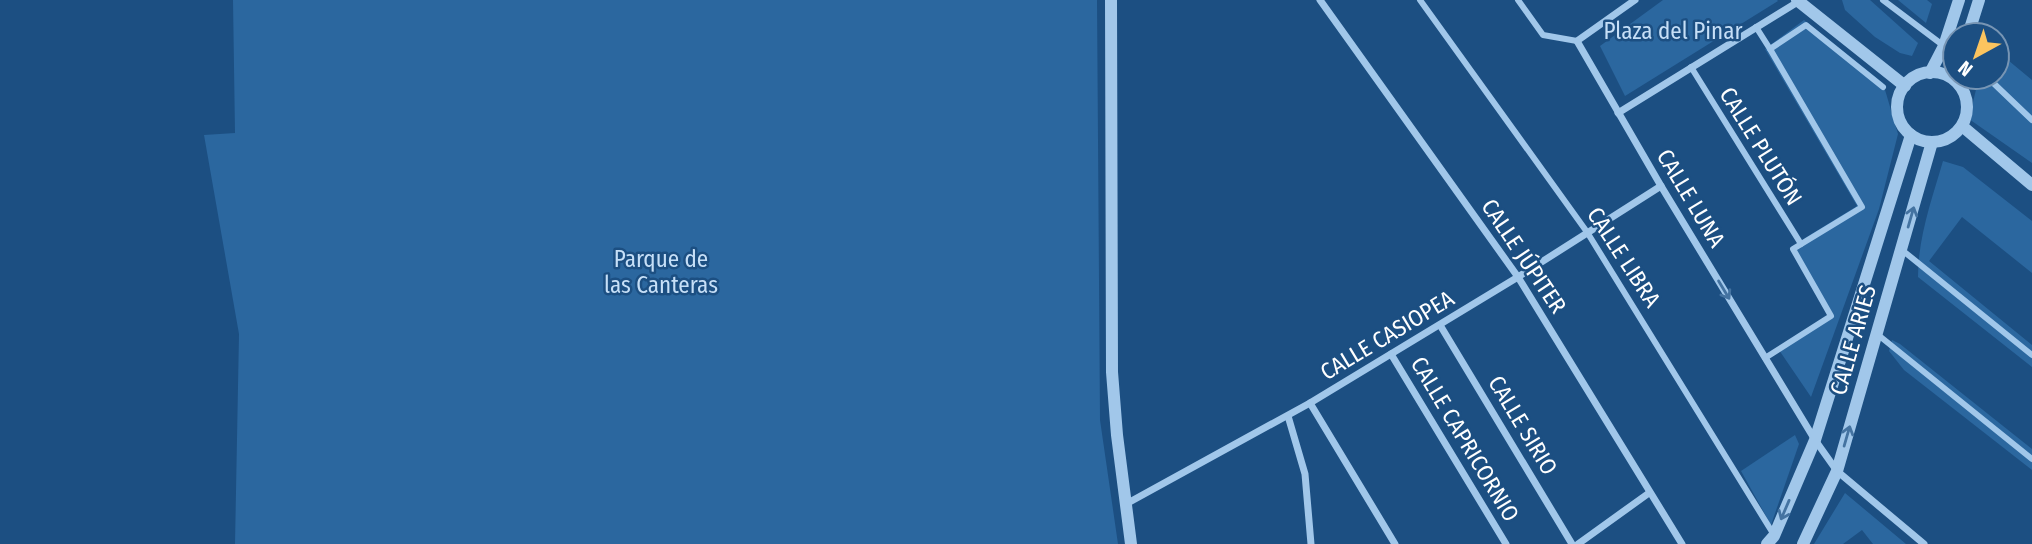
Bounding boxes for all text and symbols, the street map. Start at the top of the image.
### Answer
park label: Plaza del Pinar [1604,17,1742,45]
north arrow [1941,21,2011,91]
text: N [1954,56,1977,81]
street label: CALLE PLUTÓN [1714,82,1808,210]
street label: CALLE LUNA [1651,144,1731,252]
street label: CALLE JÚPITER [1475,193,1574,319]
street label: CALLE LIBRA [1581,202,1667,312]
one-way arrow [1905,207,1918,229]
park label: Parque de las Canteras [604,245,718,299]
one-way arrow [1717,279,1731,299]
street label: CALLE ARIES [1824,282,1882,398]
street label: CALLE CASIOPEA [1315,284,1459,386]
street label: CALLE CAPRICORNIO [1405,351,1525,527]
street label: CALLE SIRIO [1482,370,1564,480]
one-way arrow [1841,425,1854,448]
one-way arrow [1778,499,1791,521]

